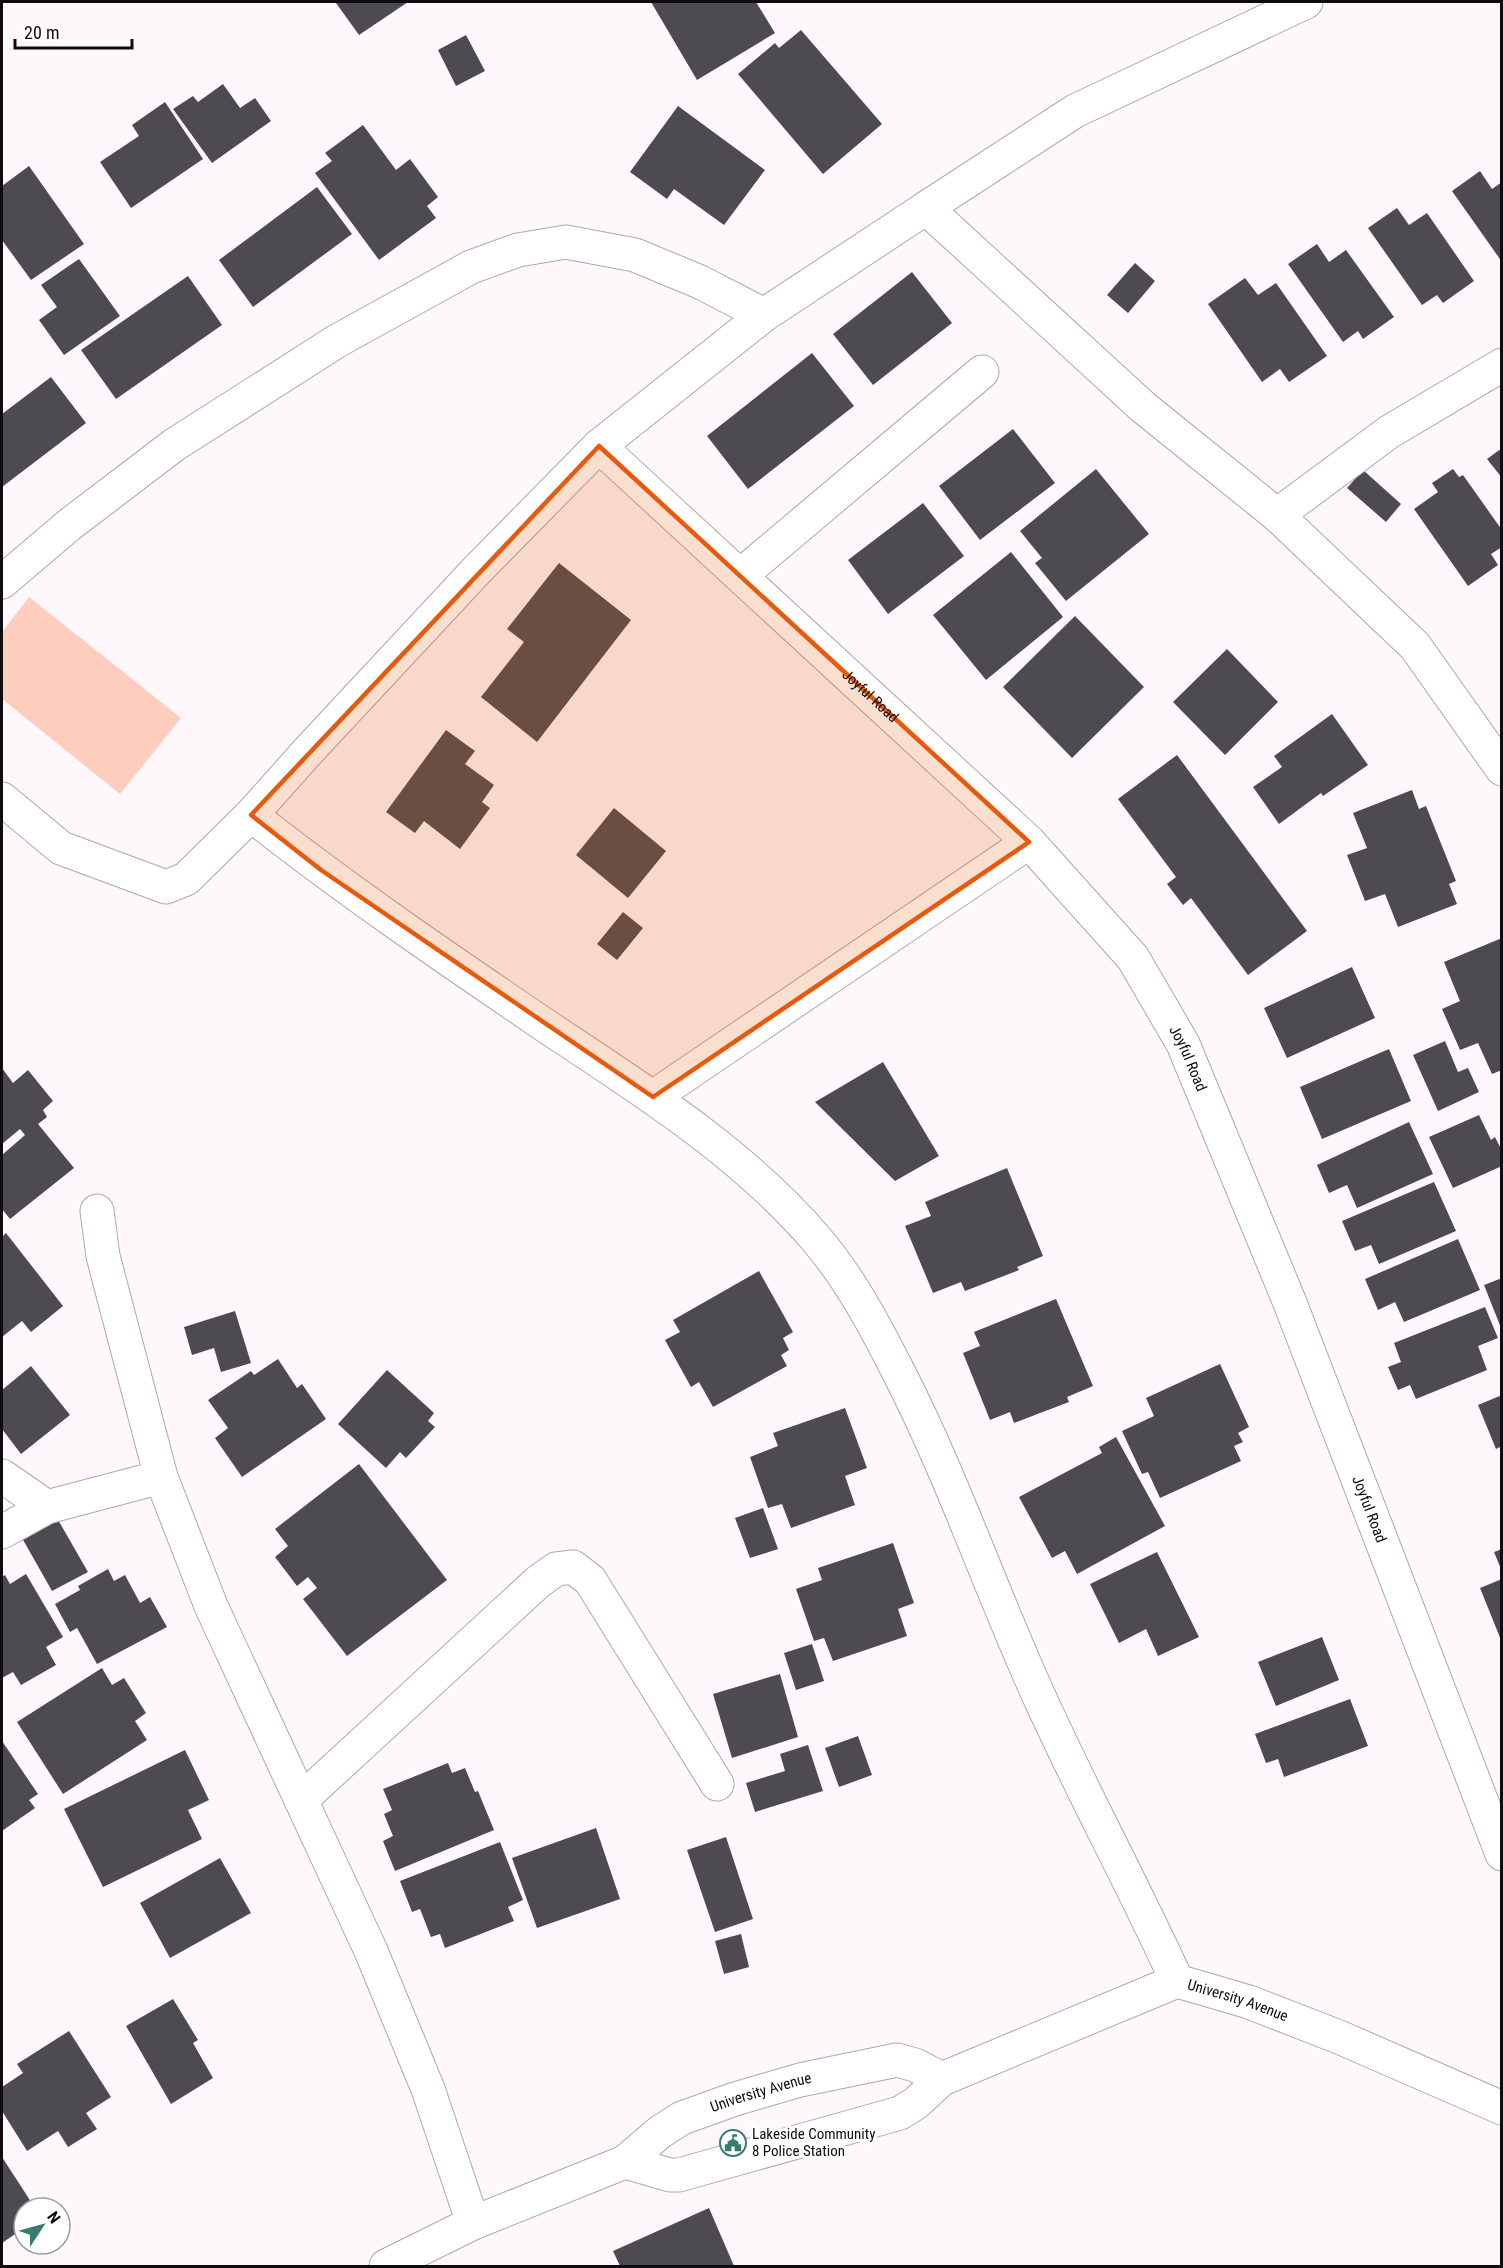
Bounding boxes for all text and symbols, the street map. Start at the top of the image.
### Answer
scale bar [15,12,132,50]
text: 20 m [24,22,59,43]
street label: Joyful Road [839,666,902,726]
street label: Joyful Road [1165,1022,1210,1094]
street label: Joyful Road [1348,1473,1390,1545]
street label: University Avenue [1185,1976,1291,2025]
street label: University Avenue [708,2069,813,2116]
place label: Lakeside Community 8 Police Station [752,2125,875,2160]
public building icon: Lakeside Community 8 Police Station [718,2128,748,2158]
north arrow [12,2196,72,2256]
text: N [43,2208,64,2227]

